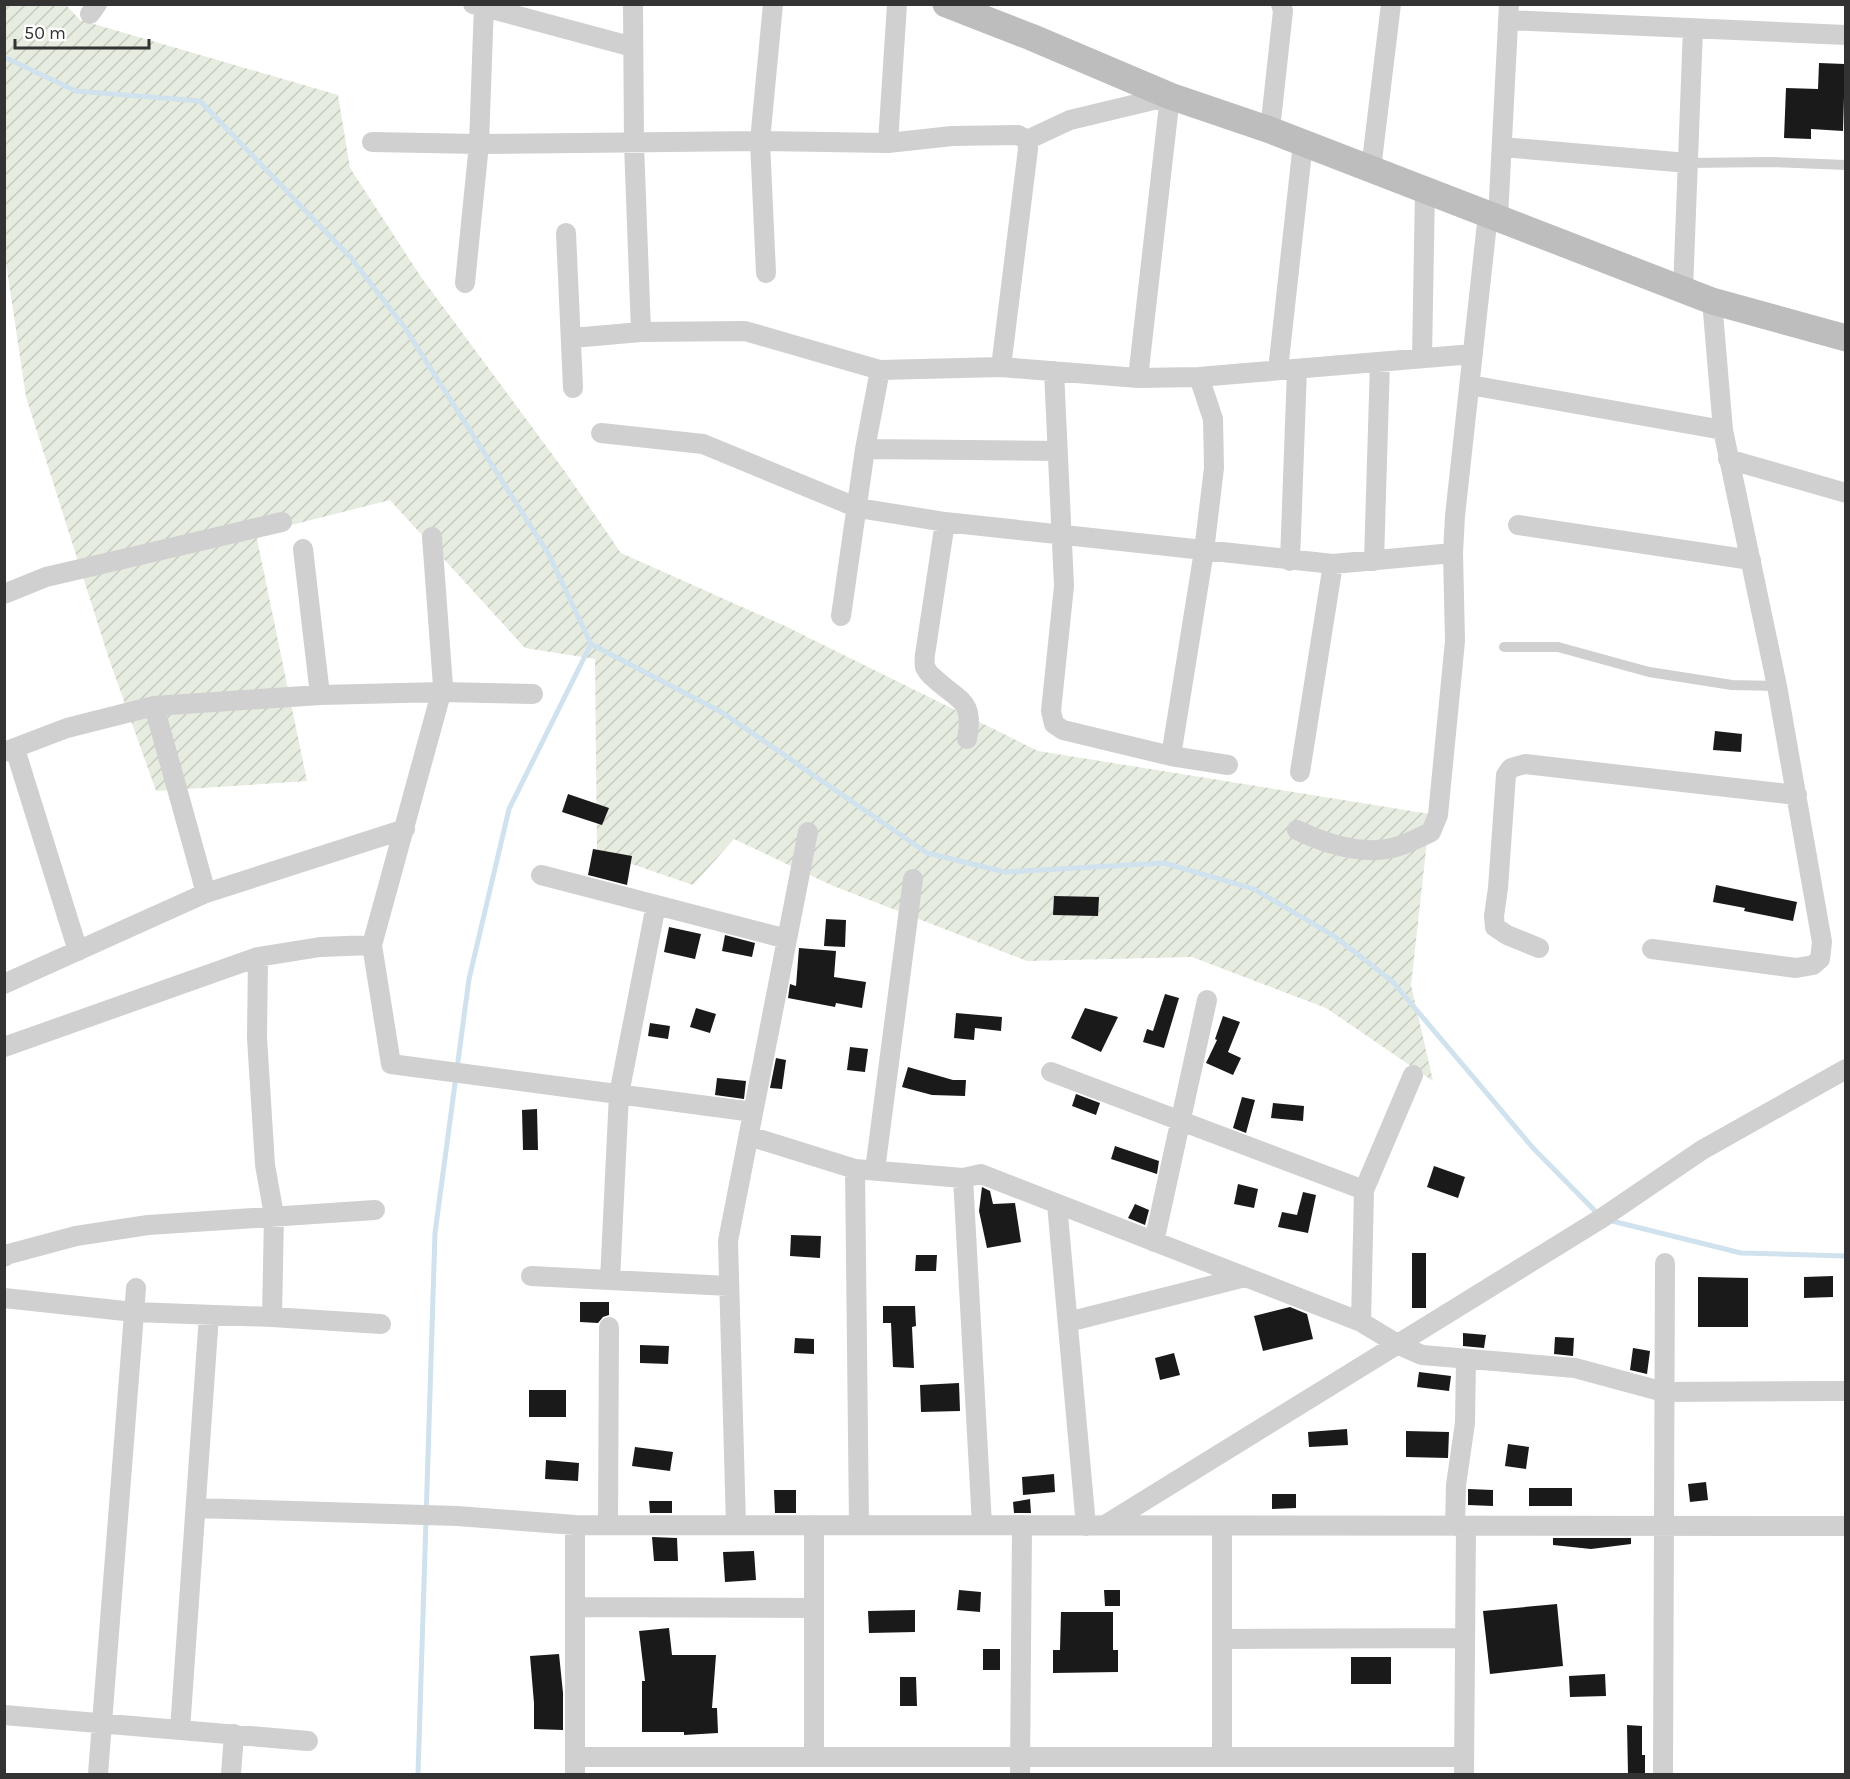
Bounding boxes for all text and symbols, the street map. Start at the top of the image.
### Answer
scale bar [15,12,148,50]
text: 50 m [24,22,66,44]

